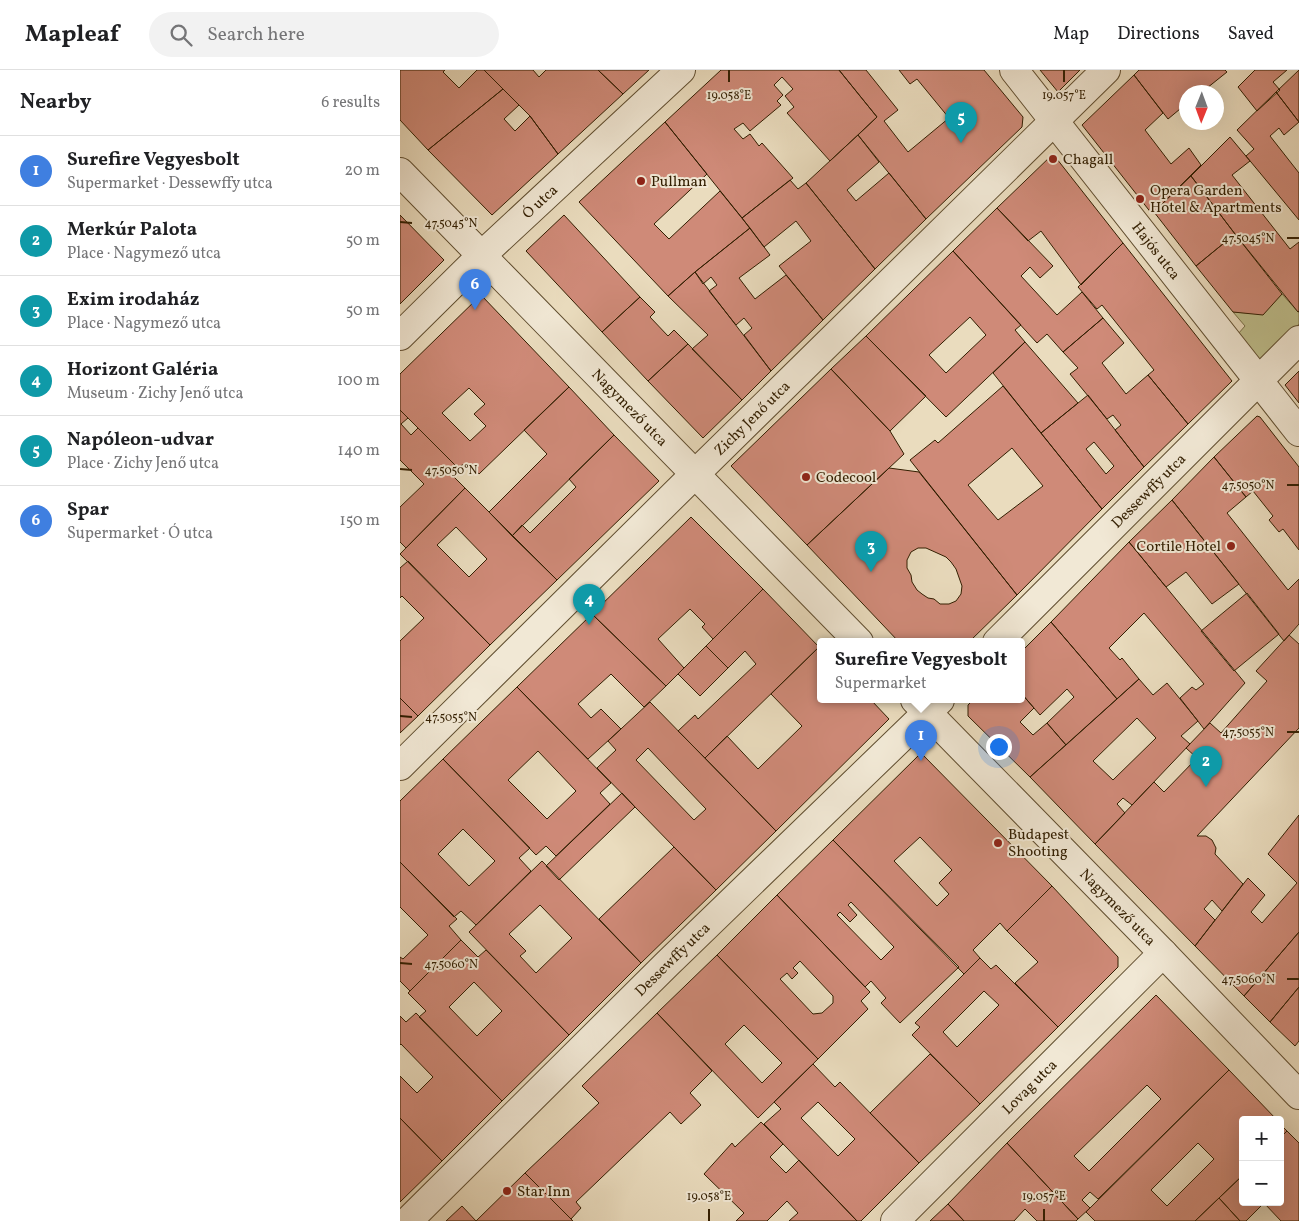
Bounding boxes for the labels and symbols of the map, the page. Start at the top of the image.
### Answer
north arrow [1179,85,1224,130]
text: 19.058°E [707,88,751,104]
text: 19.057°E [1042,88,1086,104]
pin: 5 [945,102,977,143]
place label: Chagall [1063,150,1113,171]
marker: Chagall [1047,153,1059,165]
place label: Pullman [651,172,707,193]
marker: Pullman [635,175,647,187]
street label: Ó utca [518,181,563,224]
place label: Opera Garden Hotel & Apartments [1150,181,1282,219]
marker: Opera Garden Hotel & Apartments [1134,193,1146,205]
text: 47.5045°N [425,216,477,232]
street label: Hajós utca [1126,218,1184,285]
text: 47.5045°N [1222,231,1274,247]
pin: 6 [459,269,491,310]
street label: Nagymező utca [586,365,672,452]
street label: Zichy Jenő utca [710,377,796,461]
street label: Dessewffy utca [1107,450,1191,534]
text: 47.5050°N [425,463,478,479]
place label: Codecool [816,468,876,489]
marker: Codecool [800,471,812,483]
text: 47.5050°N [1222,478,1275,494]
pin: 3 [855,531,887,572]
place label: Cortile Hotel [1137,537,1221,558]
marker: Cortile Hotel [1225,540,1237,552]
pin: 4 [573,584,605,625]
text: 47.5055°N [425,710,477,726]
pin: 1 [905,720,937,761]
text: 47.5055°N [1222,725,1274,741]
your location [986,734,1012,760]
pin: 2 [1190,746,1222,787]
place label: Budapest Shooting [1008,825,1069,863]
marker: Budapest Shooting [992,837,1004,849]
street label: Nagymező utca [1074,865,1160,952]
street label: Dessewffy utca [631,919,716,1002]
text: 47.5060°N [424,957,478,973]
text: 47.5060°N [1221,972,1275,988]
street label: Lovag utca [998,1055,1063,1120]
place label: Star Inn [517,1182,571,1203]
marker: Star Inn [501,1185,513,1197]
text: 19.058°E [687,1189,731,1205]
text: 19.057°E [1022,1189,1066,1205]

